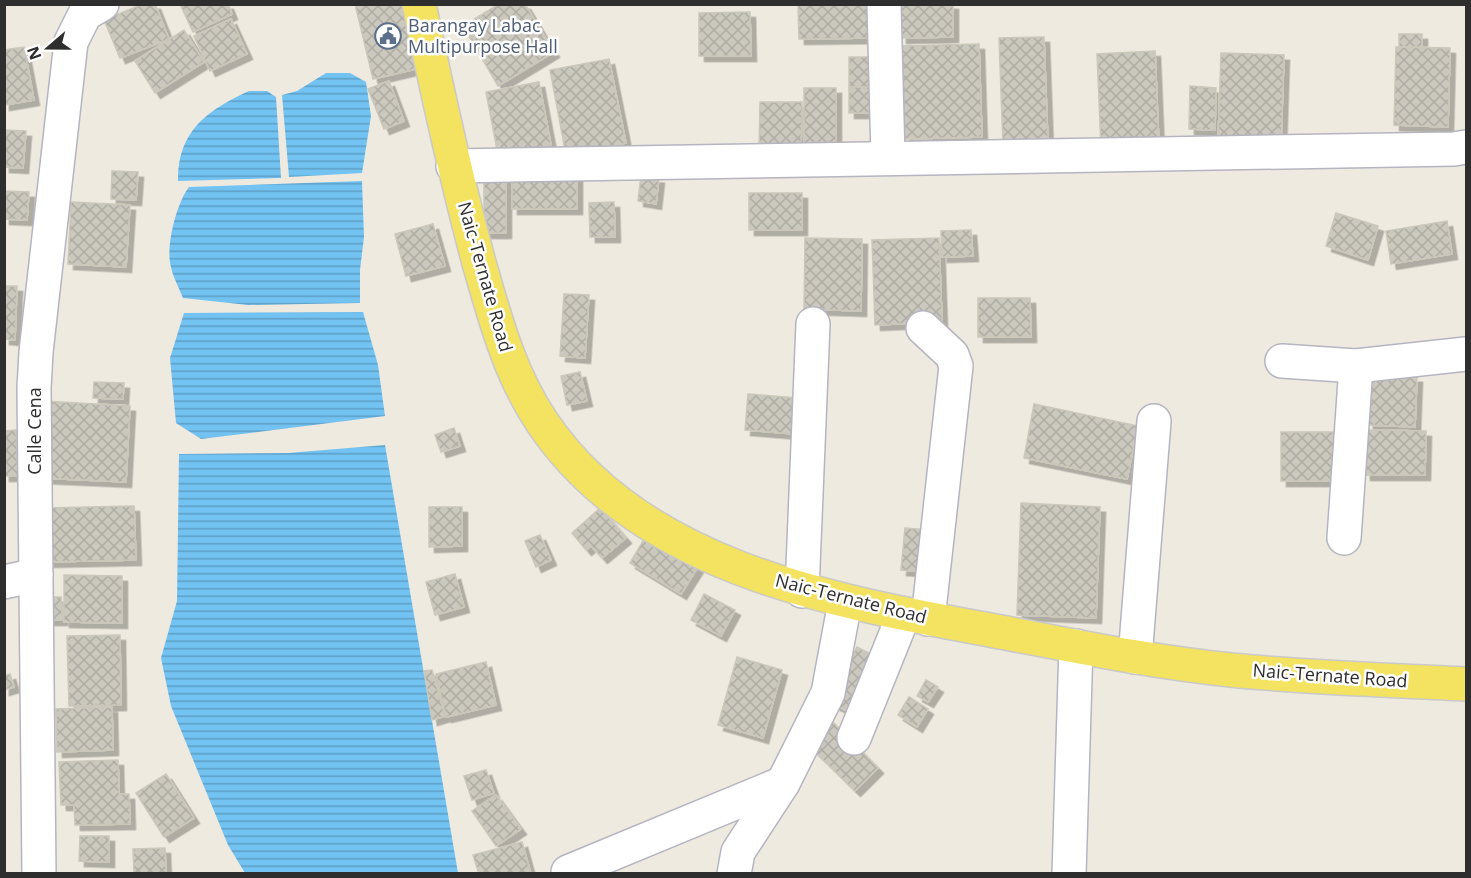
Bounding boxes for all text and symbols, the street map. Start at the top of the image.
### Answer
place label: Barangay Labac Multipurpose Hall [408,13,558,58]
north arrow [18,18,78,78]
public building icon: Barangay Labac Multipurpose Hall [373,21,403,51]
text: N [21,43,46,63]
street label: Naic-Ternate Road [453,199,519,355]
street label: Calle Cena [22,387,46,475]
street label: Naic-Ternate Road [773,568,929,628]
street label: Naic-Ternate Road [1252,658,1408,692]

